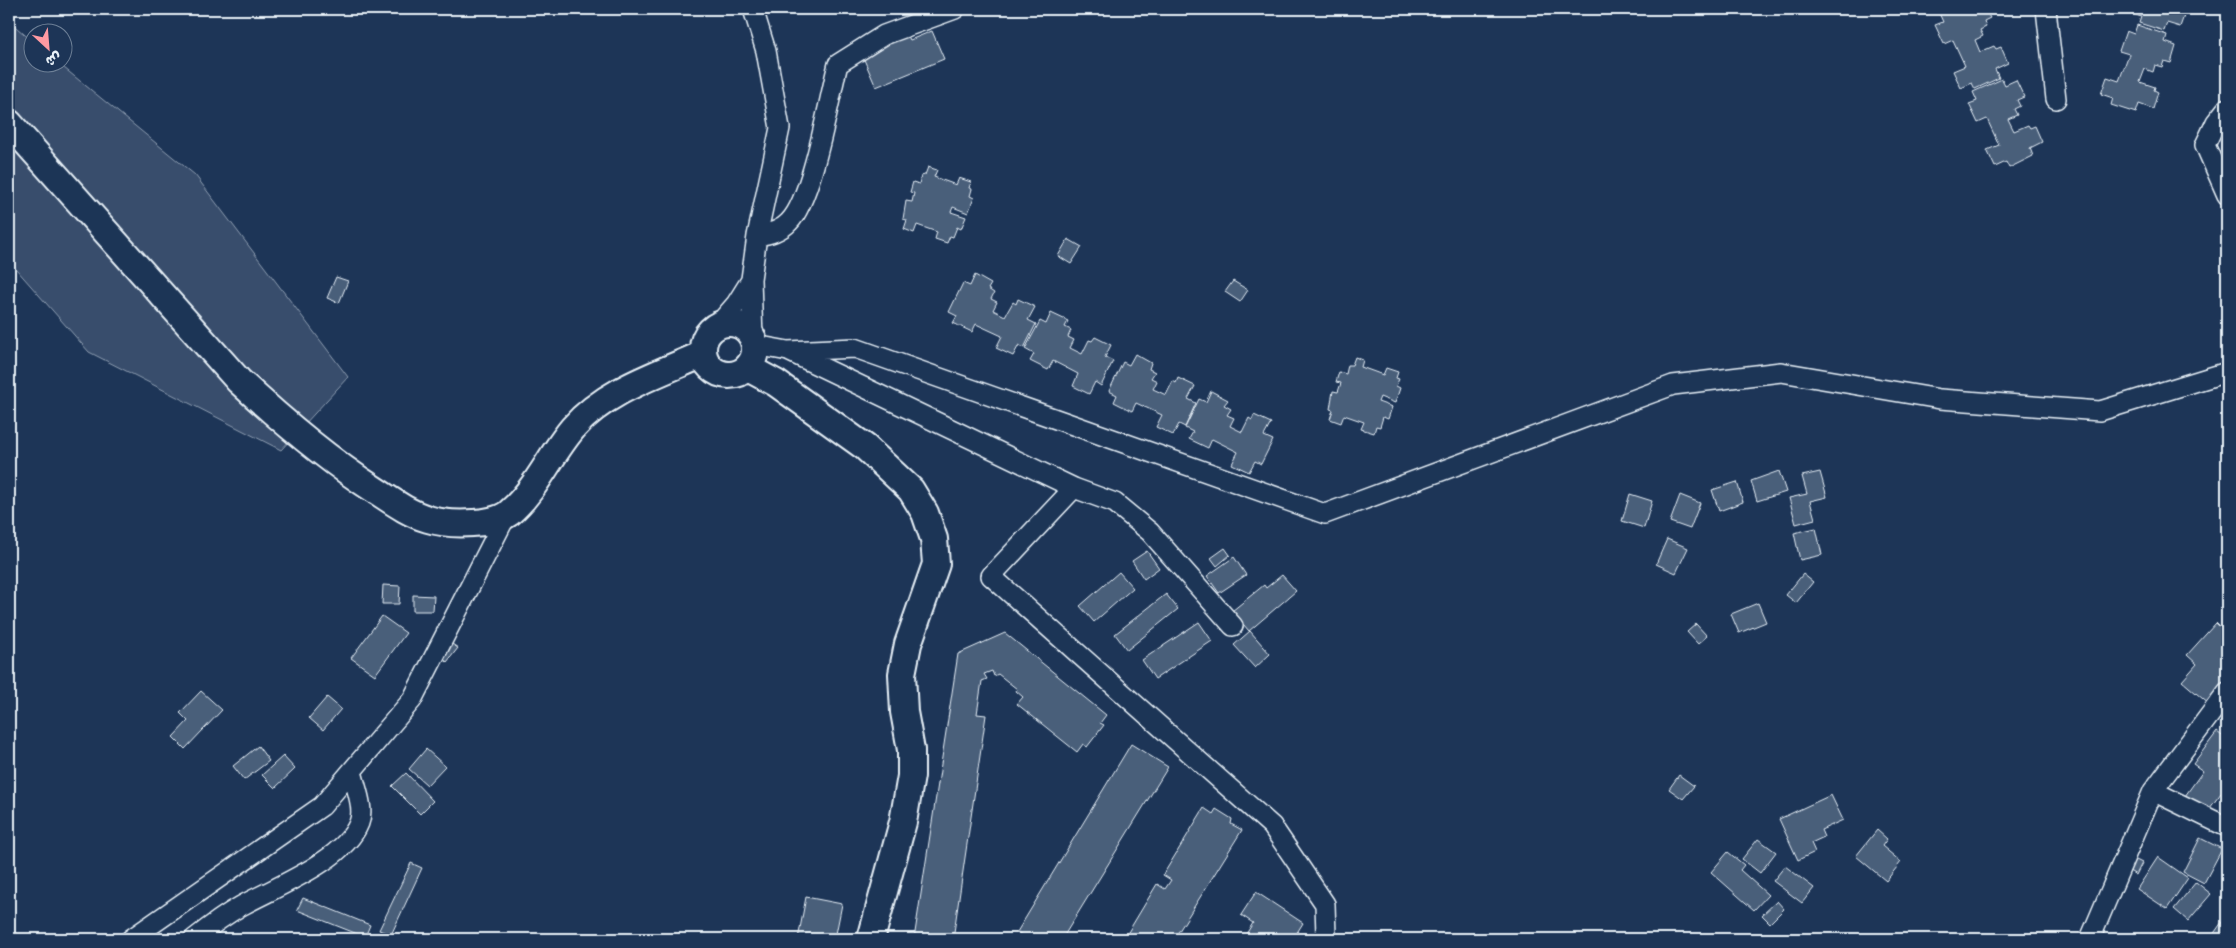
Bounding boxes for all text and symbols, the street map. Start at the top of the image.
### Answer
north arrow [22,22,72,72]
text: ش [42,46,64,70]

